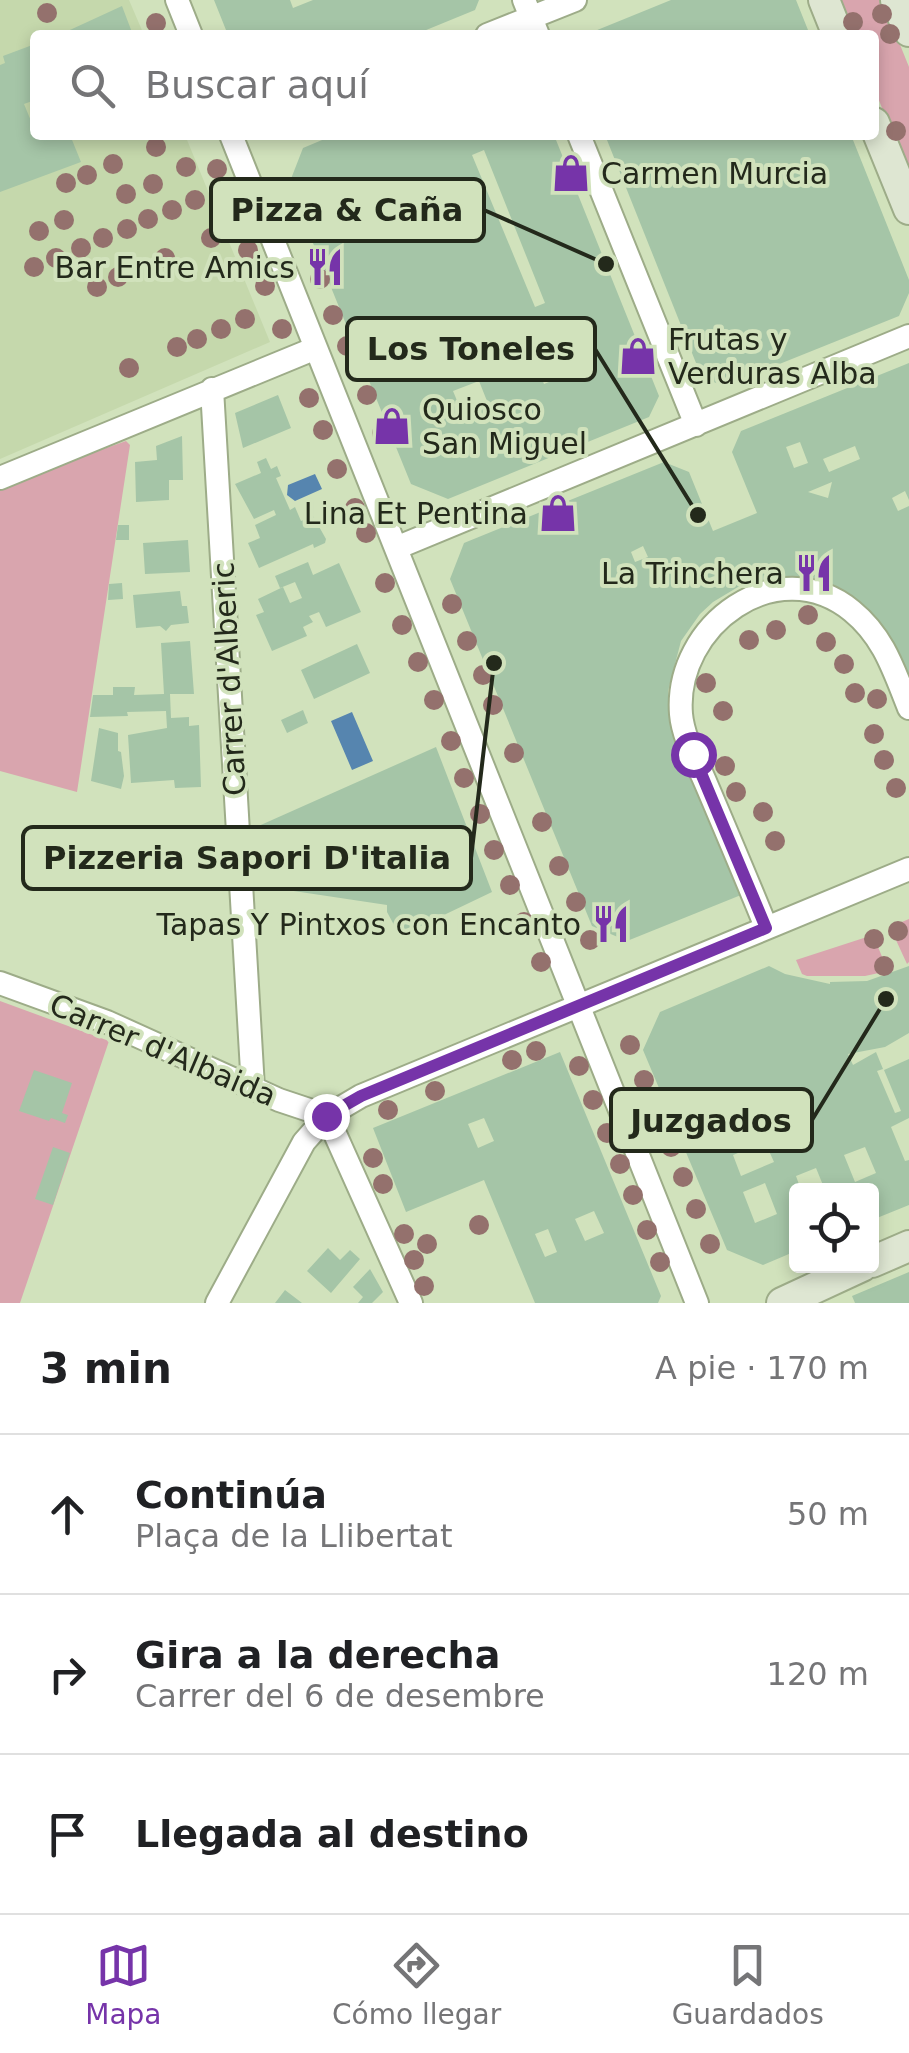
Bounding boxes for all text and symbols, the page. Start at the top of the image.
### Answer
search box [30,30,879,140]
icon: search [65,58,120,113]
text: Buscar aquí [145,63,369,107]
shop icon: Carmen Murcia [550,152,592,194]
place label: Carmen Murcia [601,156,828,191]
callout: Pizza & Caña [211,179,484,241]
text: Pizza & Caña [231,191,463,229]
restaurant icon: Bar Entre Amics [304,246,346,288]
place label: Bar Entre Amics [55,250,295,285]
callout: Los Toneles [347,318,595,380]
place label: Frutas y Verduras Alba [668,322,877,391]
text: Los Toneles [367,330,575,368]
shop icon: Frutas y Verduras Alba [617,335,659,377]
place label: Quiosco San Miguel [422,392,587,461]
shop icon: Quiosco San Miguel [371,405,413,447]
shop icon: Lina Et Pentina [537,492,579,534]
place label: Lina Et Pentina [304,496,528,531]
restaurant icon: La Trinchera [793,552,835,594]
place label: La Trinchera [601,556,784,591]
street label: Carrer d'Alberic [205,561,253,797]
route start [671,732,717,778]
callout: Pizzeria Sapori D'italia [23,827,471,889]
text: Pizzeria Sapori D'italia [43,839,451,877]
restaurant icon: Tapas Y Pintxos con Encanto [590,903,632,945]
place label: Tapas Y Pintxos con Encanto [156,907,581,942]
street label: Carrer d'Albaida [45,987,281,1113]
callout: Juzgados [611,1089,812,1151]
route end [304,1094,350,1140]
text: Juzgados [628,1102,792,1140]
map controls [789,1183,879,1273]
button: locate [789,1183,879,1273]
text: 3 min [40,1344,172,1393]
text: A pie · 170 m [655,1349,869,1387]
text: Continúa [135,1473,327,1517]
icon: ahead [40,1487,95,1542]
text: 50 m [787,1495,869,1533]
text: Plaça de la Llibertat [135,1517,452,1555]
text: Gira a la derecha [135,1633,500,1677]
icon: right [40,1647,95,1702]
text: 120 m [767,1655,869,1693]
text: Carrer del 6 de desembre [135,1677,545,1715]
icon: arrive [40,1807,95,1862]
text: Llegada al destino [135,1812,529,1856]
tab: Mapa [85,1938,161,2031]
tab: Cómo llegar [332,1938,501,2031]
tab: Guardados [672,1938,824,2031]

